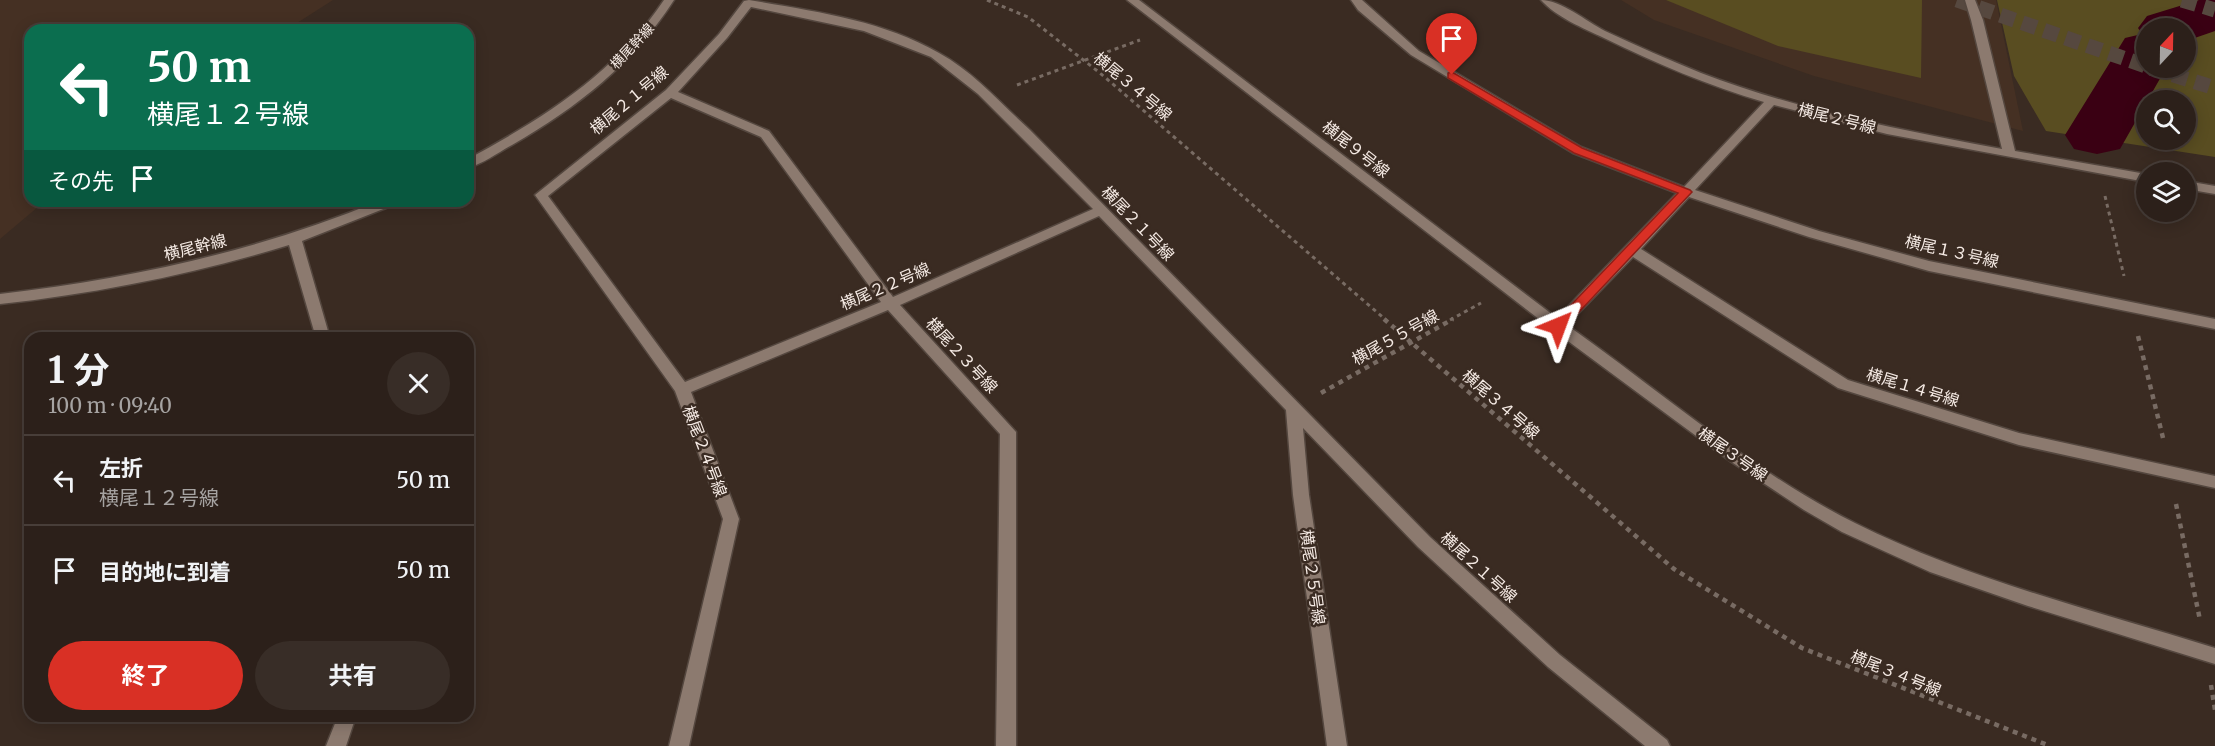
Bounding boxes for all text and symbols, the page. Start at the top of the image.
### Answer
pin [1426,13,1477,75]
north arrow [2136,18,2196,78]
map controls [2136,18,2196,222]
street label: 横尾幹線 [606,19,658,73]
icon: arrive [1435,22,1468,55]
text: 50 m [147,41,251,93]
street label: 横尾３４号線 [1090,47,1176,125]
icon: left [48,48,126,126]
street label: 横尾２１号線 [586,61,672,139]
button: search [2136,90,2196,150]
text: 横尾１２号線 [147,97,309,131]
street label: 横尾２号線 [1796,99,1878,137]
street label: 横尾９号線 [1318,116,1394,182]
icon: arrive [126,162,159,195]
button: layers [2136,162,2196,222]
text: その先 [48,167,114,195]
street label: 横尾２１号線 [1097,182,1179,264]
street label: 横尾幹線 [162,230,228,264]
street label: 横尾１３号線 [1903,230,2001,272]
street label: 横尾２２号線 [837,258,933,314]
position arrow [1526,294,1590,358]
street label: 横尾５５号線 [1348,305,1442,369]
street label: 横尾２３号線 [922,313,1002,397]
text: 1 分 [48,348,109,393]
button: close [387,352,450,415]
street label: 横尾１４号線 [1864,363,1962,411]
street label: 横尾３４号線 [1458,365,1544,443]
text: 100 m · 09:40 [48,393,172,418]
street label: 横尾２４号線 [678,403,732,499]
street label: 横尾３号線 [1694,423,1772,485]
text: 左折 [99,454,143,482]
icon: left [48,464,81,497]
text: 50 m [396,466,450,494]
text: 横尾１２号線 [99,485,219,510]
street label: 横尾２１号線 [1437,527,1521,607]
street label: 横尾２５号線 [1296,528,1330,626]
icon: arrive [48,554,81,587]
text: 50 m [396,556,450,584]
text: 目的地に到着 [99,558,231,586]
button: 終了 [48,641,243,710]
button: 共有 [255,641,450,710]
street label: 横尾３４号線 [1848,646,1944,700]

